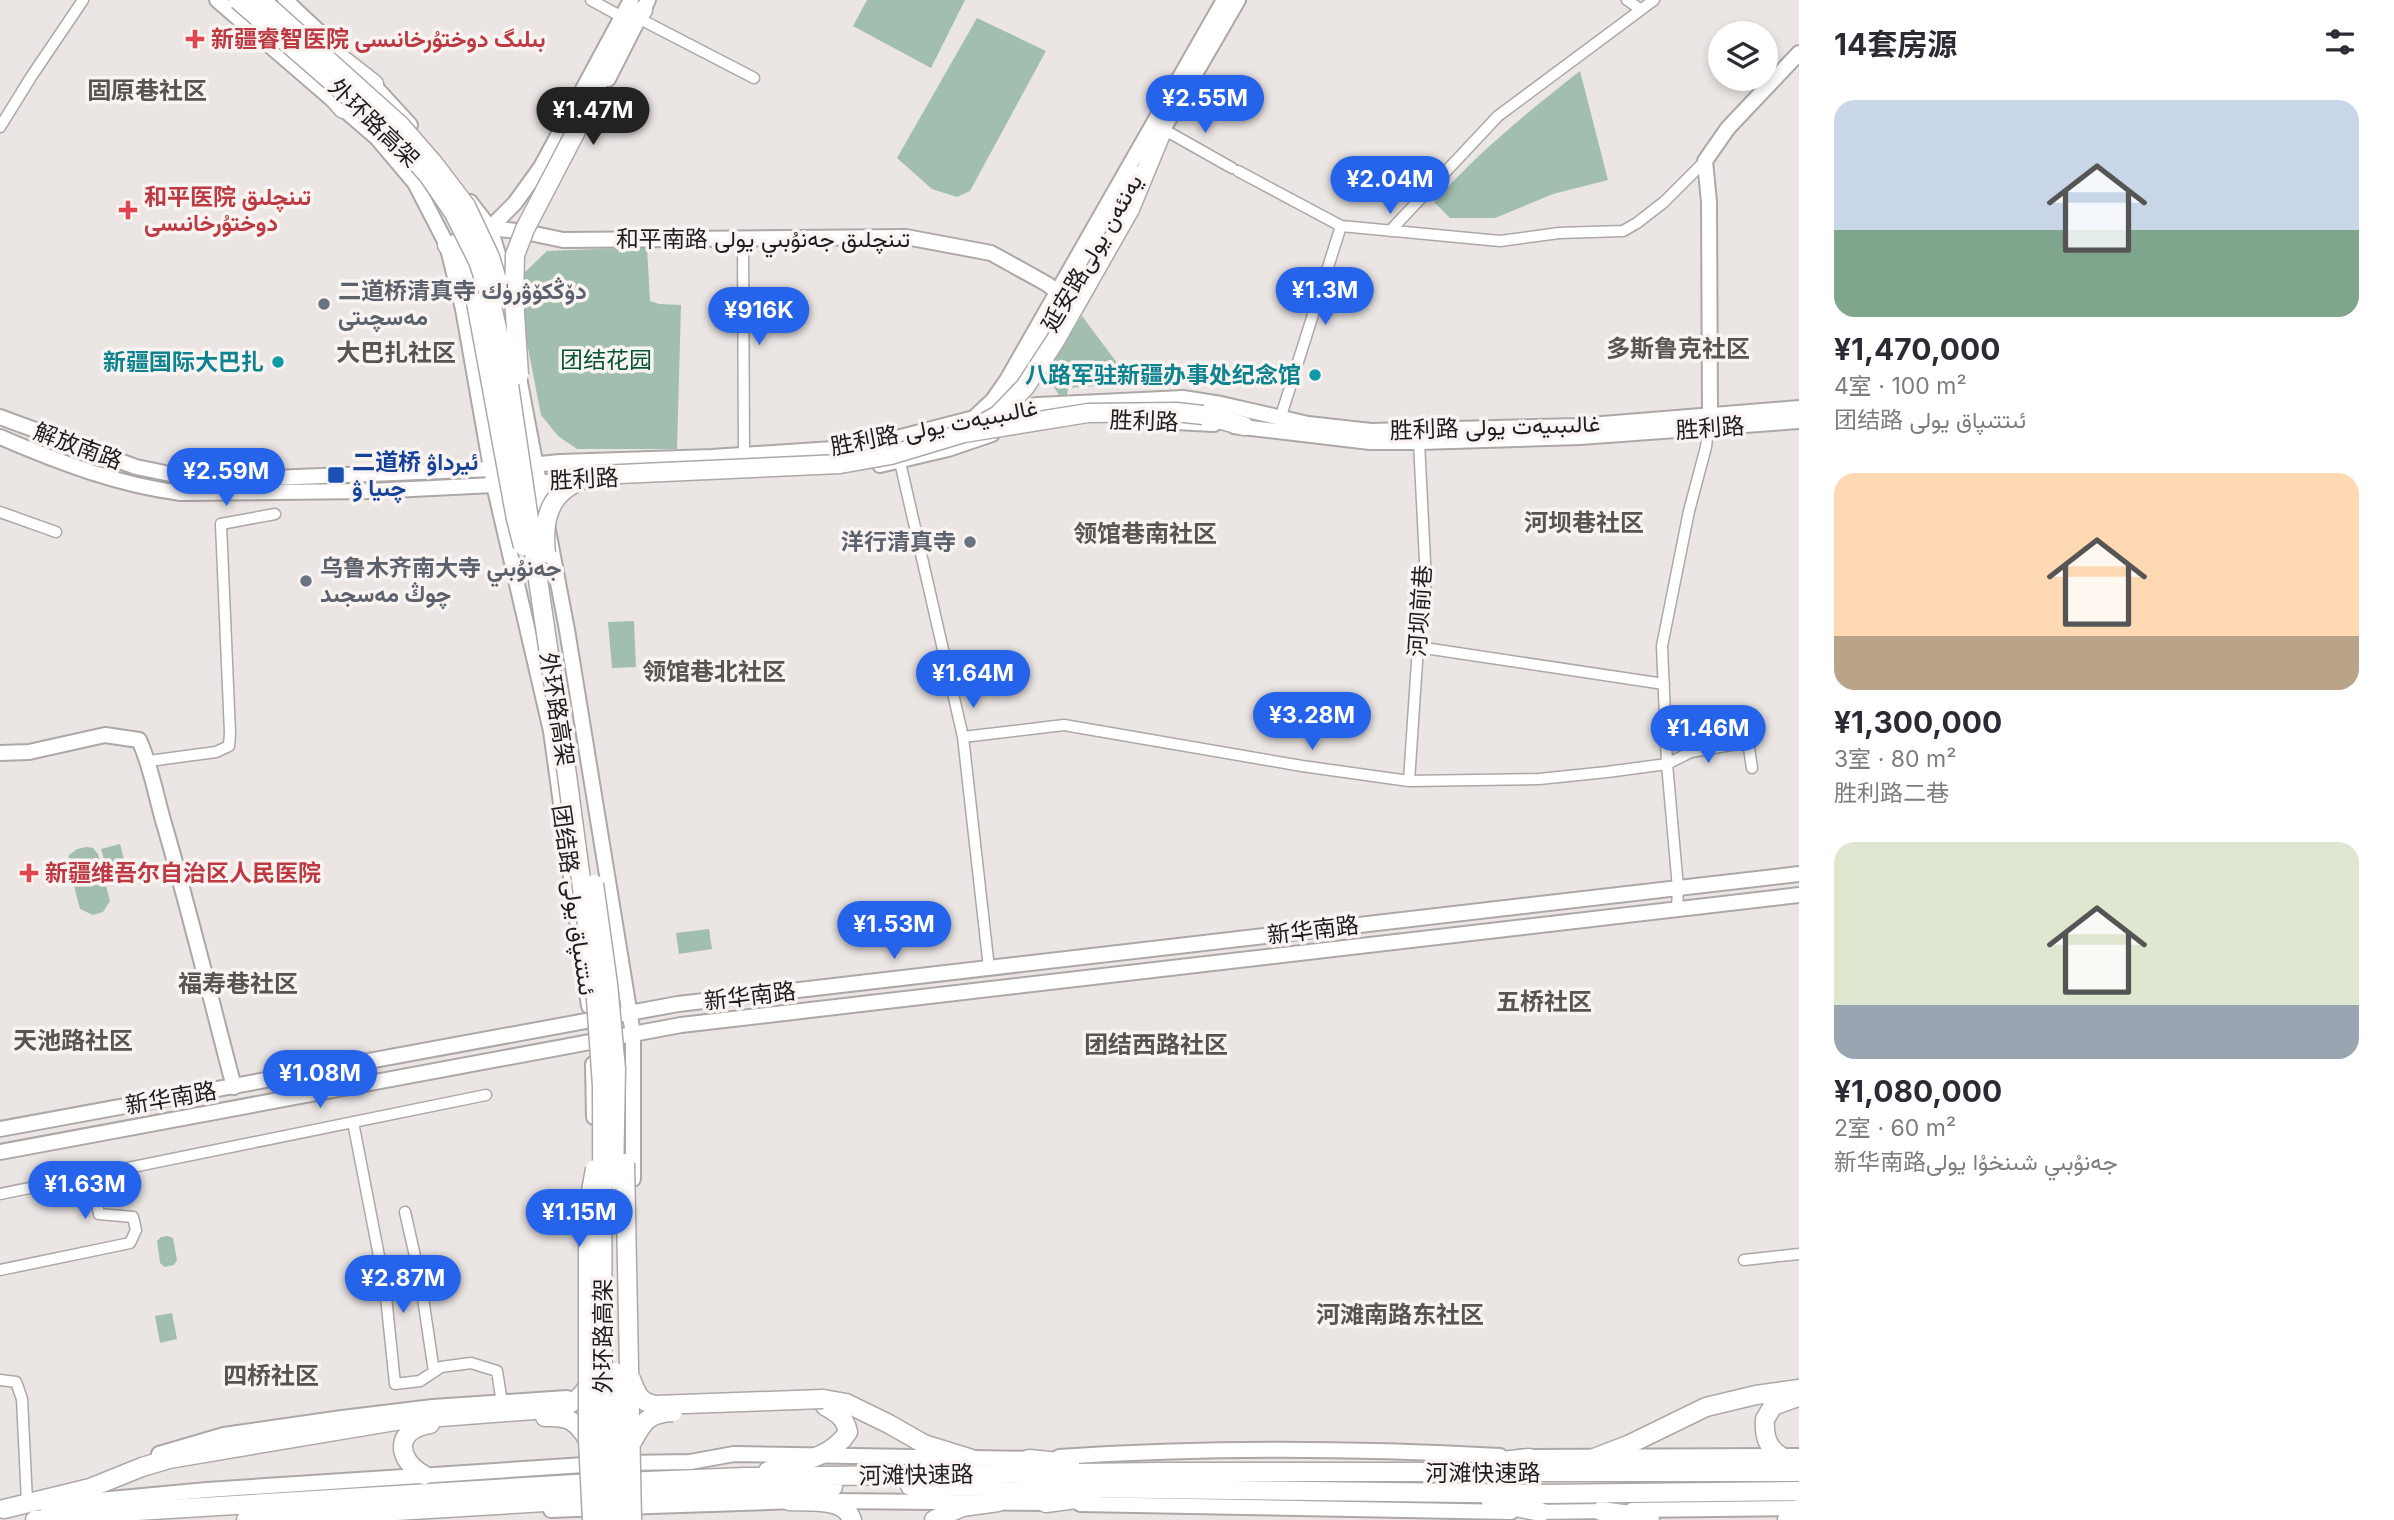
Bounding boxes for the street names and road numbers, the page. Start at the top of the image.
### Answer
street label: 外环路高架 [323,73,425,173]
street label: 延安路يەنئەن يولى [1036,169,1149,337]
street label: 和平南路 تىنچلىق جەنۇبىي يولى [616,225,910,258]
street label: 胜利路 غالىبىيەت يولى [828,393,1040,462]
street label: 胜利路 [1109,406,1179,436]
street label: 胜利路 غالىبىيەت يولى [1389,409,1601,446]
street label: 胜利路 [1675,412,1745,444]
street label: 解放南路 [30,417,126,475]
street label: 胜利路 [549,463,619,495]
street label: 河坝前巷 [1403,564,1437,658]
street label: 外环路高架 [534,650,580,768]
street label: 团结路 ئىتتىپاق يولى [545,803,601,997]
street label: 新华南路 [1266,910,1360,950]
street label: 新华南路 [703,976,797,1016]
street label: 新华南路 [123,1076,219,1120]
street label: 外环路高架 [589,1279,617,1394]
street label: 河滩快速路 [1426,1459,1541,1487]
street label: 河滩快速路 [858,1460,974,1490]

